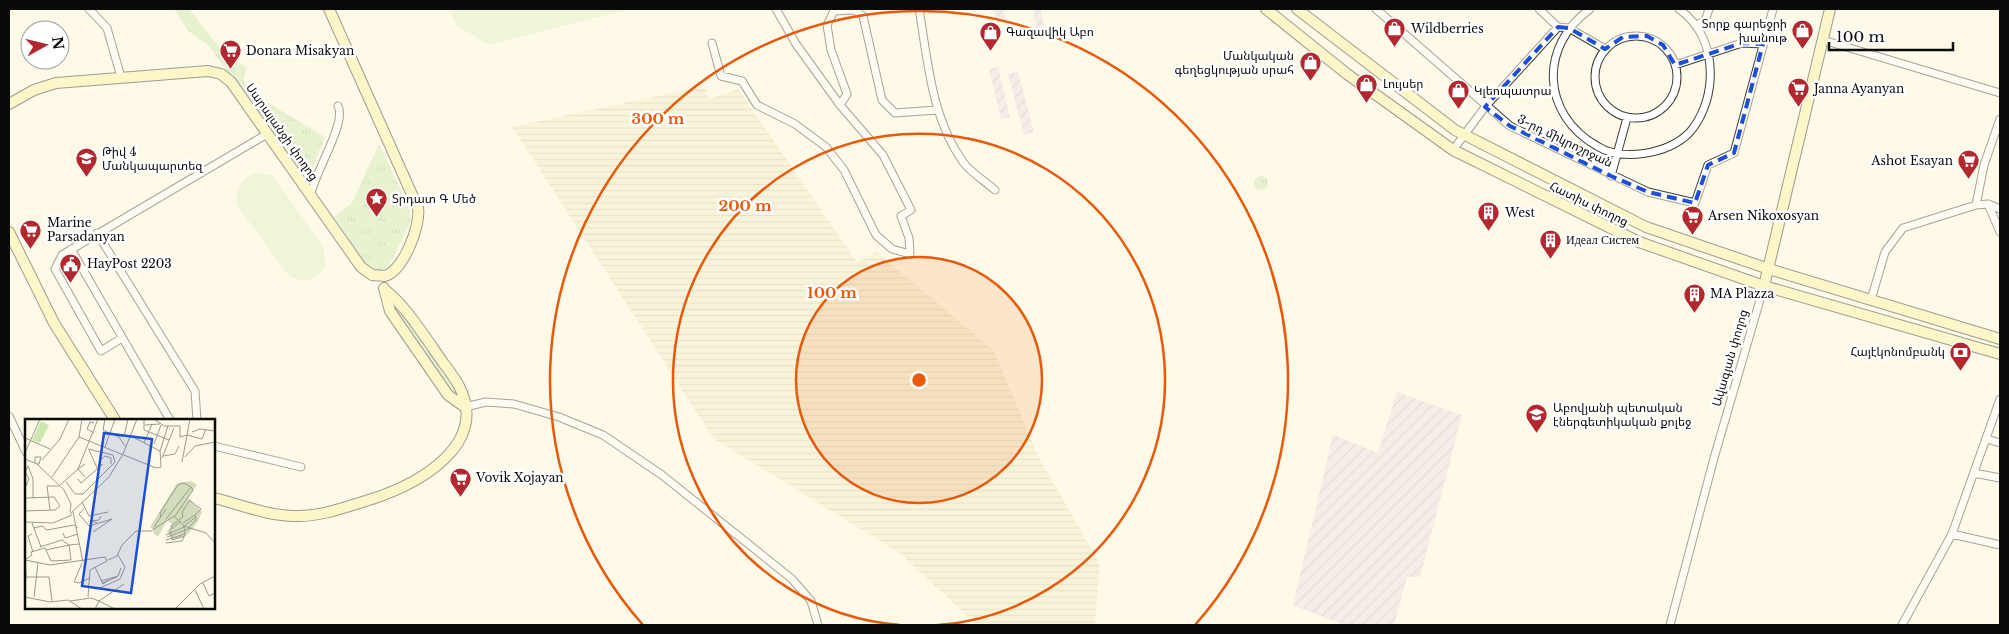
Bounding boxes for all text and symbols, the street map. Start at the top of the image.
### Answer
place label: Տորք գարեջրի խանութ [1702,16,1788,45]
shop icon: Wildberries [1383,17,1407,48]
shop icon: Տորք գարեջրի խանութ [1791,19,1815,50]
north arrow [20,20,70,70]
shop icon: Գազավիկ Աբո [978,20,1002,51]
scale bar [1829,20,1953,52]
place label: Wildberries [1410,21,1484,36]
place label: Գազավիկ Աբո [1006,24,1094,39]
text: 100 m [1836,27,1885,46]
text: N [48,35,68,51]
supermarket icon: Donara Misakyan [218,39,242,70]
place label: Donara Misakyan [246,43,354,58]
place label: Մանկական գեղեցկության սրահ [1175,48,1294,77]
shop icon: Մանկական գեղեցկության սրահ [1298,51,1322,82]
shop icon: Լույսեր [1355,72,1379,103]
place label: Լույսեր [1383,76,1423,91]
supermarket icon: Janna Ayanyan [1786,77,1810,108]
shop icon: Կլեոպատրա [1446,79,1470,110]
street label: Սարալանջի փողոց [243,80,322,183]
place label: Janna Ayanyan [1812,81,1904,96]
place label: Կլեոպատրա [1474,83,1551,98]
text: 300 m [632,109,685,128]
street label: 3-րդ միկրոշրջան [1515,111,1615,170]
place label: Թիվ 4 Մանկապարտեզ [102,144,203,173]
school or university icon: Թիվ 4 Մանկապարտեզ [74,147,98,178]
supermarket icon: Ashot Esayan [1957,149,1981,180]
place label: Ashot Esayan [1870,153,1953,168]
street label: Հատիս փողոց [1547,178,1631,229]
place icon: Տրդատ Գ Մեծ [364,187,388,218]
place label: Տրդատ Գ Մեծ [392,191,476,206]
text: 200 m [719,196,772,215]
building icon: West [1477,201,1501,232]
supermarket icon: Arsen Nikoxosyan [1680,204,1704,235]
place label: West [1504,205,1536,220]
place label: Arsen Nikoxosyan [1707,208,1819,223]
place label: Marine Parsadanyan [47,215,125,244]
supermarket icon: Marine Parsadanyan [19,218,43,249]
building icon: Идеал Систем [1538,228,1562,259]
place label: Идеал Систем [1566,232,1639,247]
public building icon: HayPost 2203 [59,252,83,283]
place label: HayPost 2203 [87,256,172,271]
building icon: MA Plazza [1682,282,1706,313]
text: 100 m [807,283,857,302]
place label: MA Plazza [1710,286,1774,301]
street label: Ավագյան փողոց [1708,308,1751,408]
bank icon: Հայէկոնոմբանկ [1949,340,1973,371]
place label: Հայէկոնոմբանկ [1850,344,1945,359]
centre of rings [910,371,928,389]
place label: Աբովյանի պետական էներգետիկական քոլեջ [1553,400,1691,429]
school or university icon: Աբովյանի պետական էներգետիկական քոլեջ [1525,403,1549,434]
inset map [25,419,215,609]
supermarket icon: Vovik Xojayan [448,466,472,497]
place label: Vovik Xojayan [475,470,564,485]

